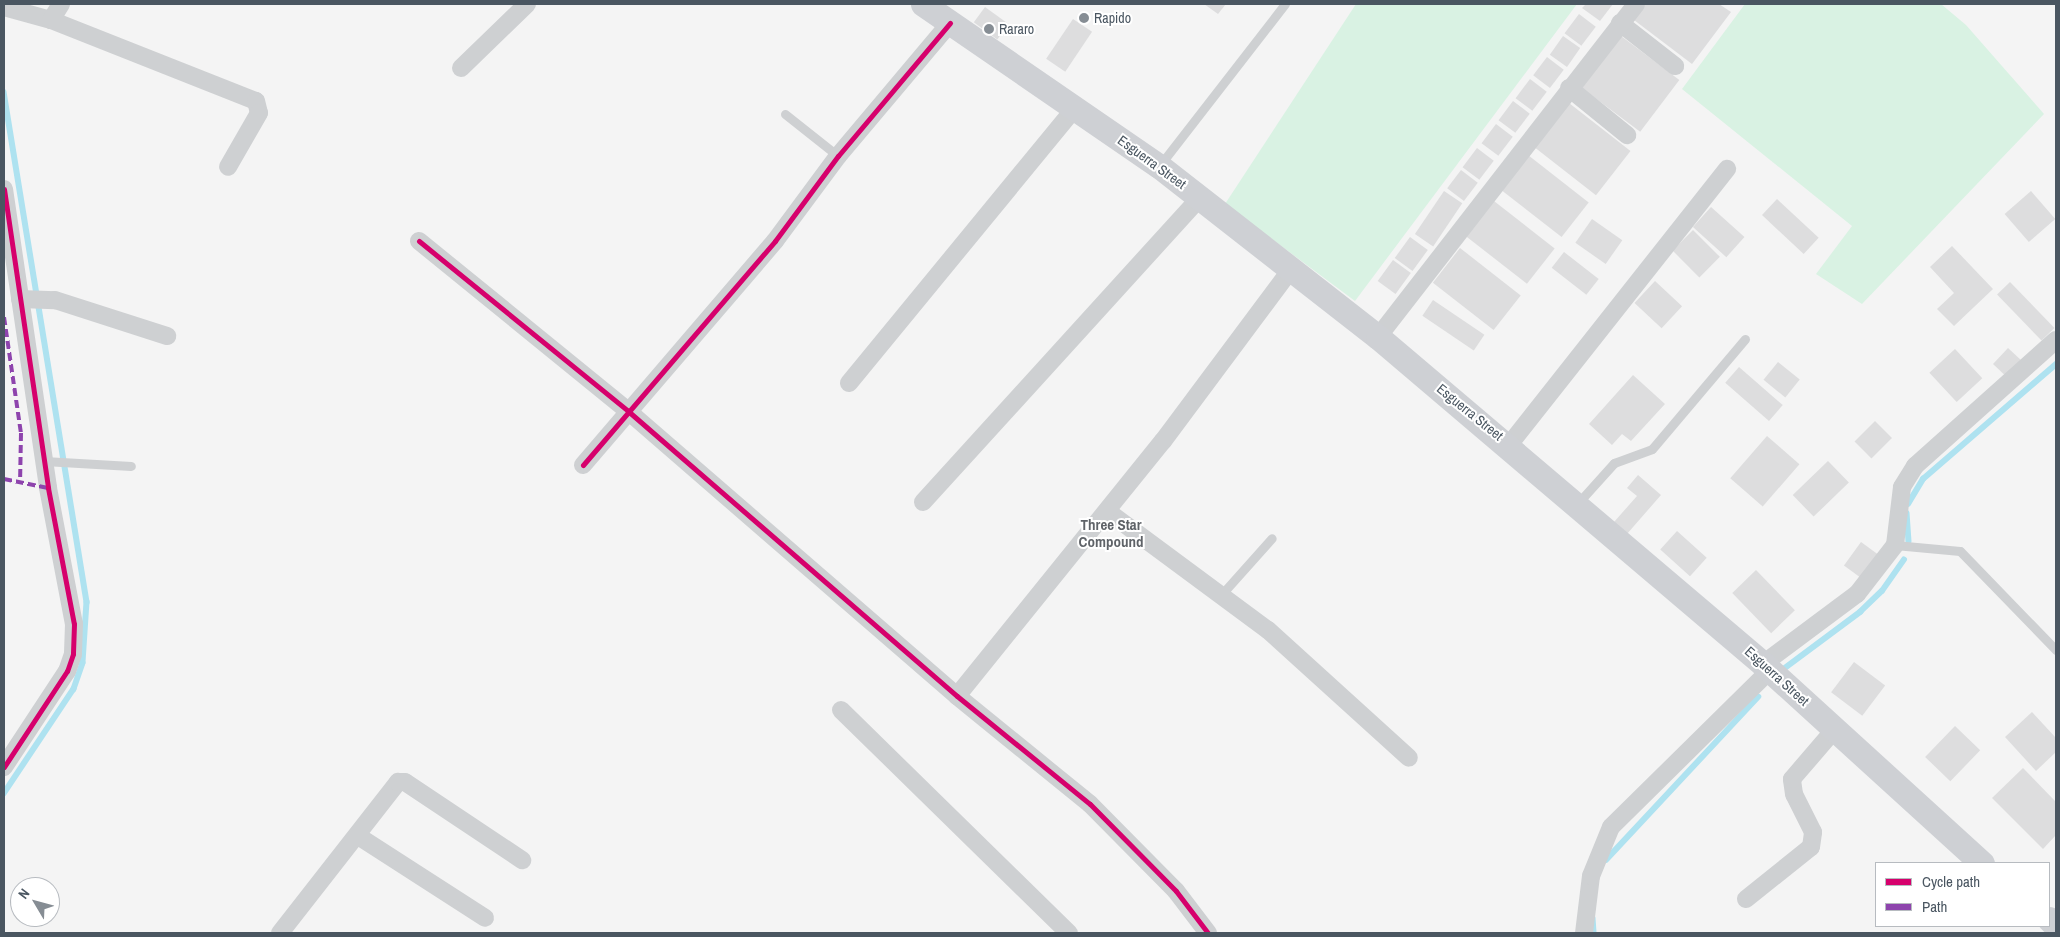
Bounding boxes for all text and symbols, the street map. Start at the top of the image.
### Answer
place label: Rapido [1094,10,1131,26]
marker: Rapido [1078,12,1090,24]
place label: Rararo [999,21,1034,37]
marker: Rararo [983,23,995,35]
street label: Esguerra Street [1115,132,1189,192]
street label: Esguerra Street [1433,380,1507,444]
district label: Three Star Compound [1079,515,1143,550]
street label: Esguerra Street [1742,643,1812,709]
legend [1875,862,2050,927]
text: Cycle path [1922,871,1980,892]
north arrow [10,877,60,927]
text: N [14,885,33,902]
text: Path [1922,896,1947,917]

